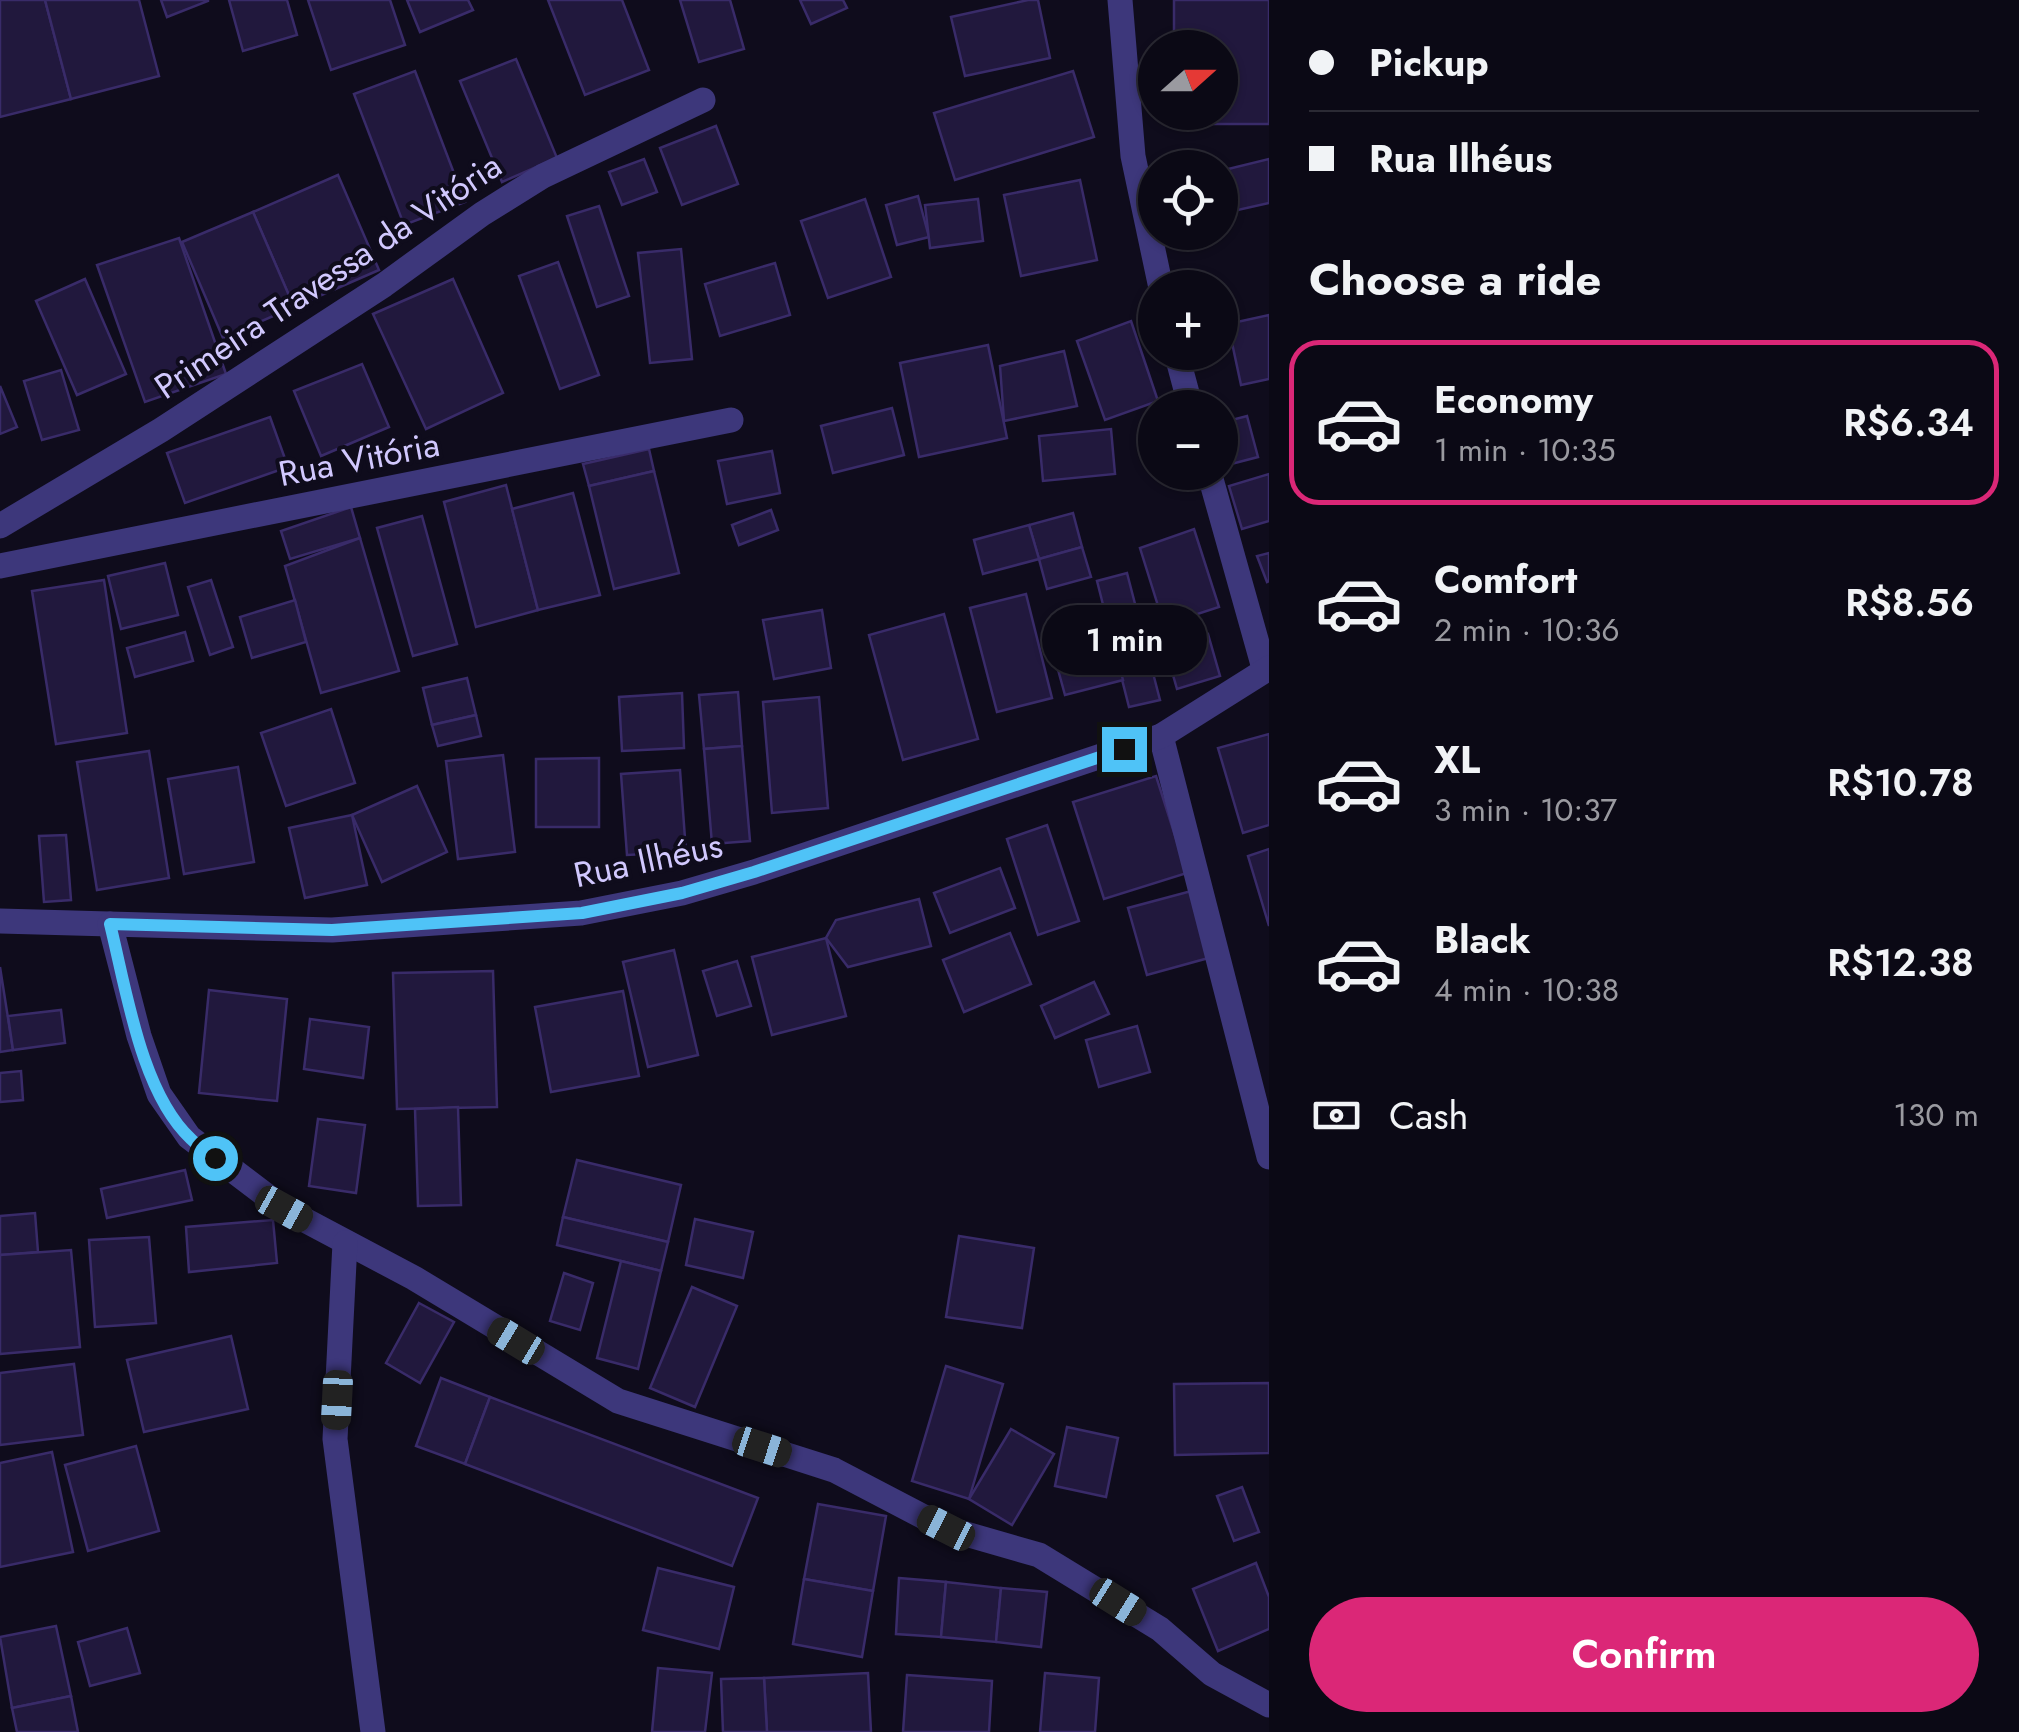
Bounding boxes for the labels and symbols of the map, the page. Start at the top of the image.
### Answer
north arrow [1138,30,1238,130]
street label: Primeira Travessa da Vitória [145,141,511,411]
street label: Rua Vitória [274,419,444,499]
callout: 1 min [1042,604,1206,674]
route end [1102,727,1147,772]
street label: Rua Ilhéus [569,820,727,900]
route start [193,1136,238,1181]
car [250,1181,318,1237]
car [483,1313,549,1369]
car [320,1369,354,1431]
car [729,1423,795,1471]
car [912,1501,980,1555]
car [1085,1573,1151,1631]

